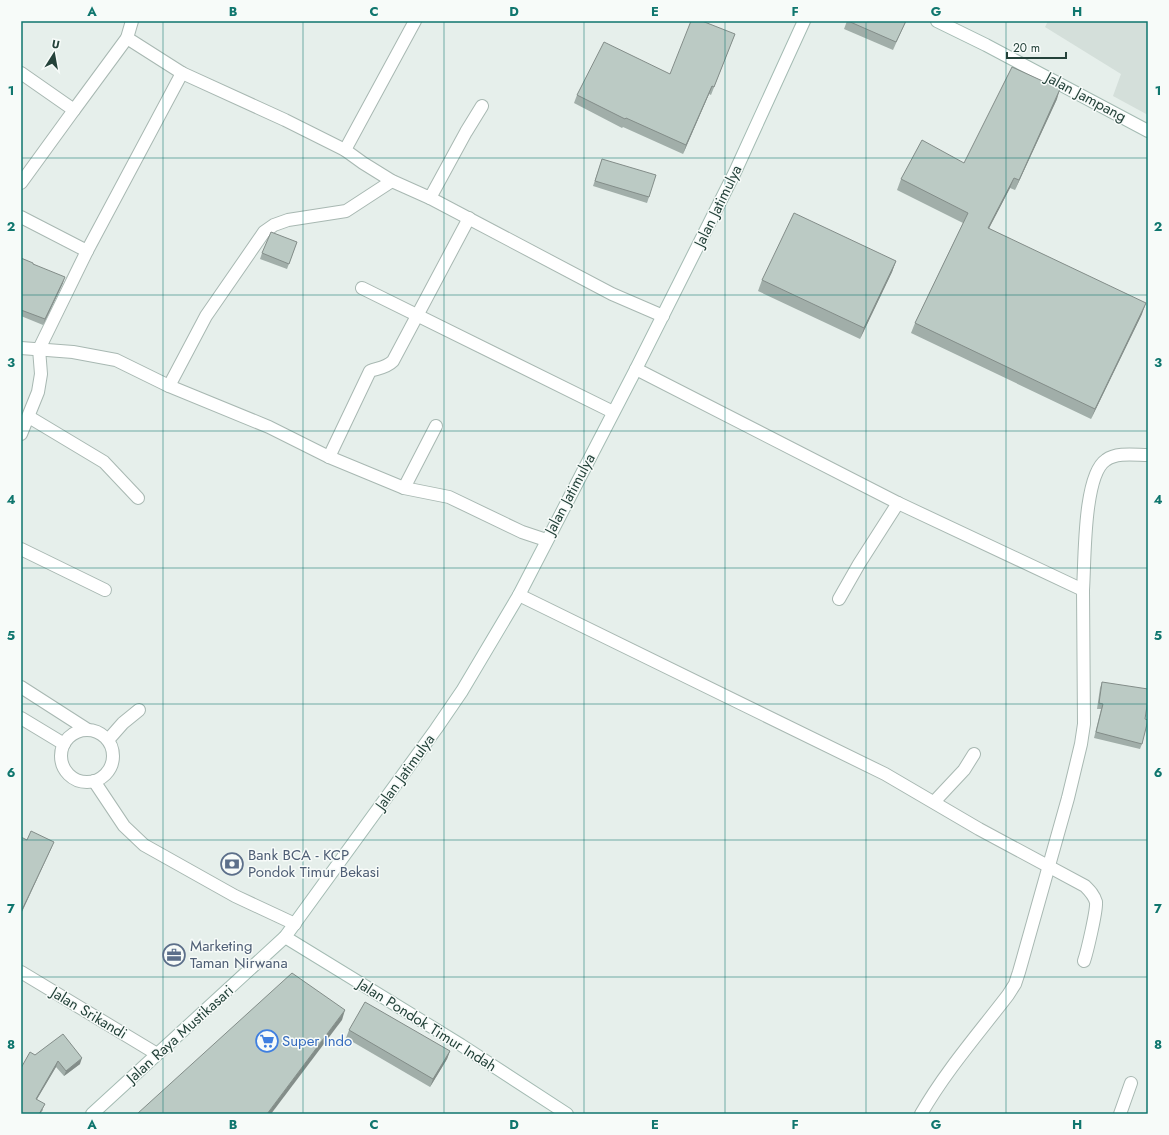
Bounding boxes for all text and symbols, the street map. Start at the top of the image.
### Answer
text: A [86,2,97,21]
text: B [229,2,238,21]
text: C [369,2,379,21]
text: D [509,2,519,21]
text: E [651,2,659,21]
text: F [791,2,799,21]
text: G [931,2,942,21]
text: H [1072,2,1082,21]
north arrow [34,34,74,74]
scale bar [1007,34,1066,60]
text: U [51,36,61,53]
text: 20 m [1013,39,1040,57]
street label: Jalan Jampang [1040,66,1130,128]
text: 1 [8,81,14,100]
text: 1 [1155,81,1161,100]
street label: Jalan Jatimulya [688,161,747,253]
text: 2 [7,217,15,236]
text: 2 [1154,217,1162,236]
text: 3 [7,353,15,372]
text: 3 [1154,353,1162,372]
street label: Jalan Jatimulya [538,450,601,540]
text: 4 [6,490,16,509]
text: 4 [1153,490,1163,509]
text: 5 [7,626,15,645]
text: 5 [1154,626,1162,645]
street label: Jalan Jatimulya [369,730,440,816]
text: 6 [7,763,16,782]
text: 6 [1154,763,1163,782]
place label: Bank BCA - KCP Pondok Timur Bekasi [248,844,380,883]
bank icon: Bank BCA - KCP Pondok Timur Bekasi [219,851,245,877]
text: 7 [7,899,15,918]
text: 7 [1154,899,1162,918]
place label: Marketing Taman Nirwana [190,935,288,974]
office icon: Marketing Taman Nirwana [161,942,187,968]
street label: Jalan Pondok Timur Indah [351,972,501,1077]
street label: Jalan Raya Mustikasari [120,980,238,1089]
street label: Jalan Srikandi [45,981,131,1044]
supermarket icon: Super Indo [254,1028,280,1054]
place label: Super Indo [282,1030,352,1052]
text: 8 [7,1035,15,1054]
text: 8 [1154,1035,1162,1054]
text: A [86,1115,97,1134]
text: B [229,1115,238,1134]
text: C [369,1115,379,1134]
text: D [509,1115,519,1134]
text: E [651,1115,659,1134]
text: F [791,1115,799,1134]
text: G [931,1115,942,1134]
text: H [1072,1115,1082,1134]

